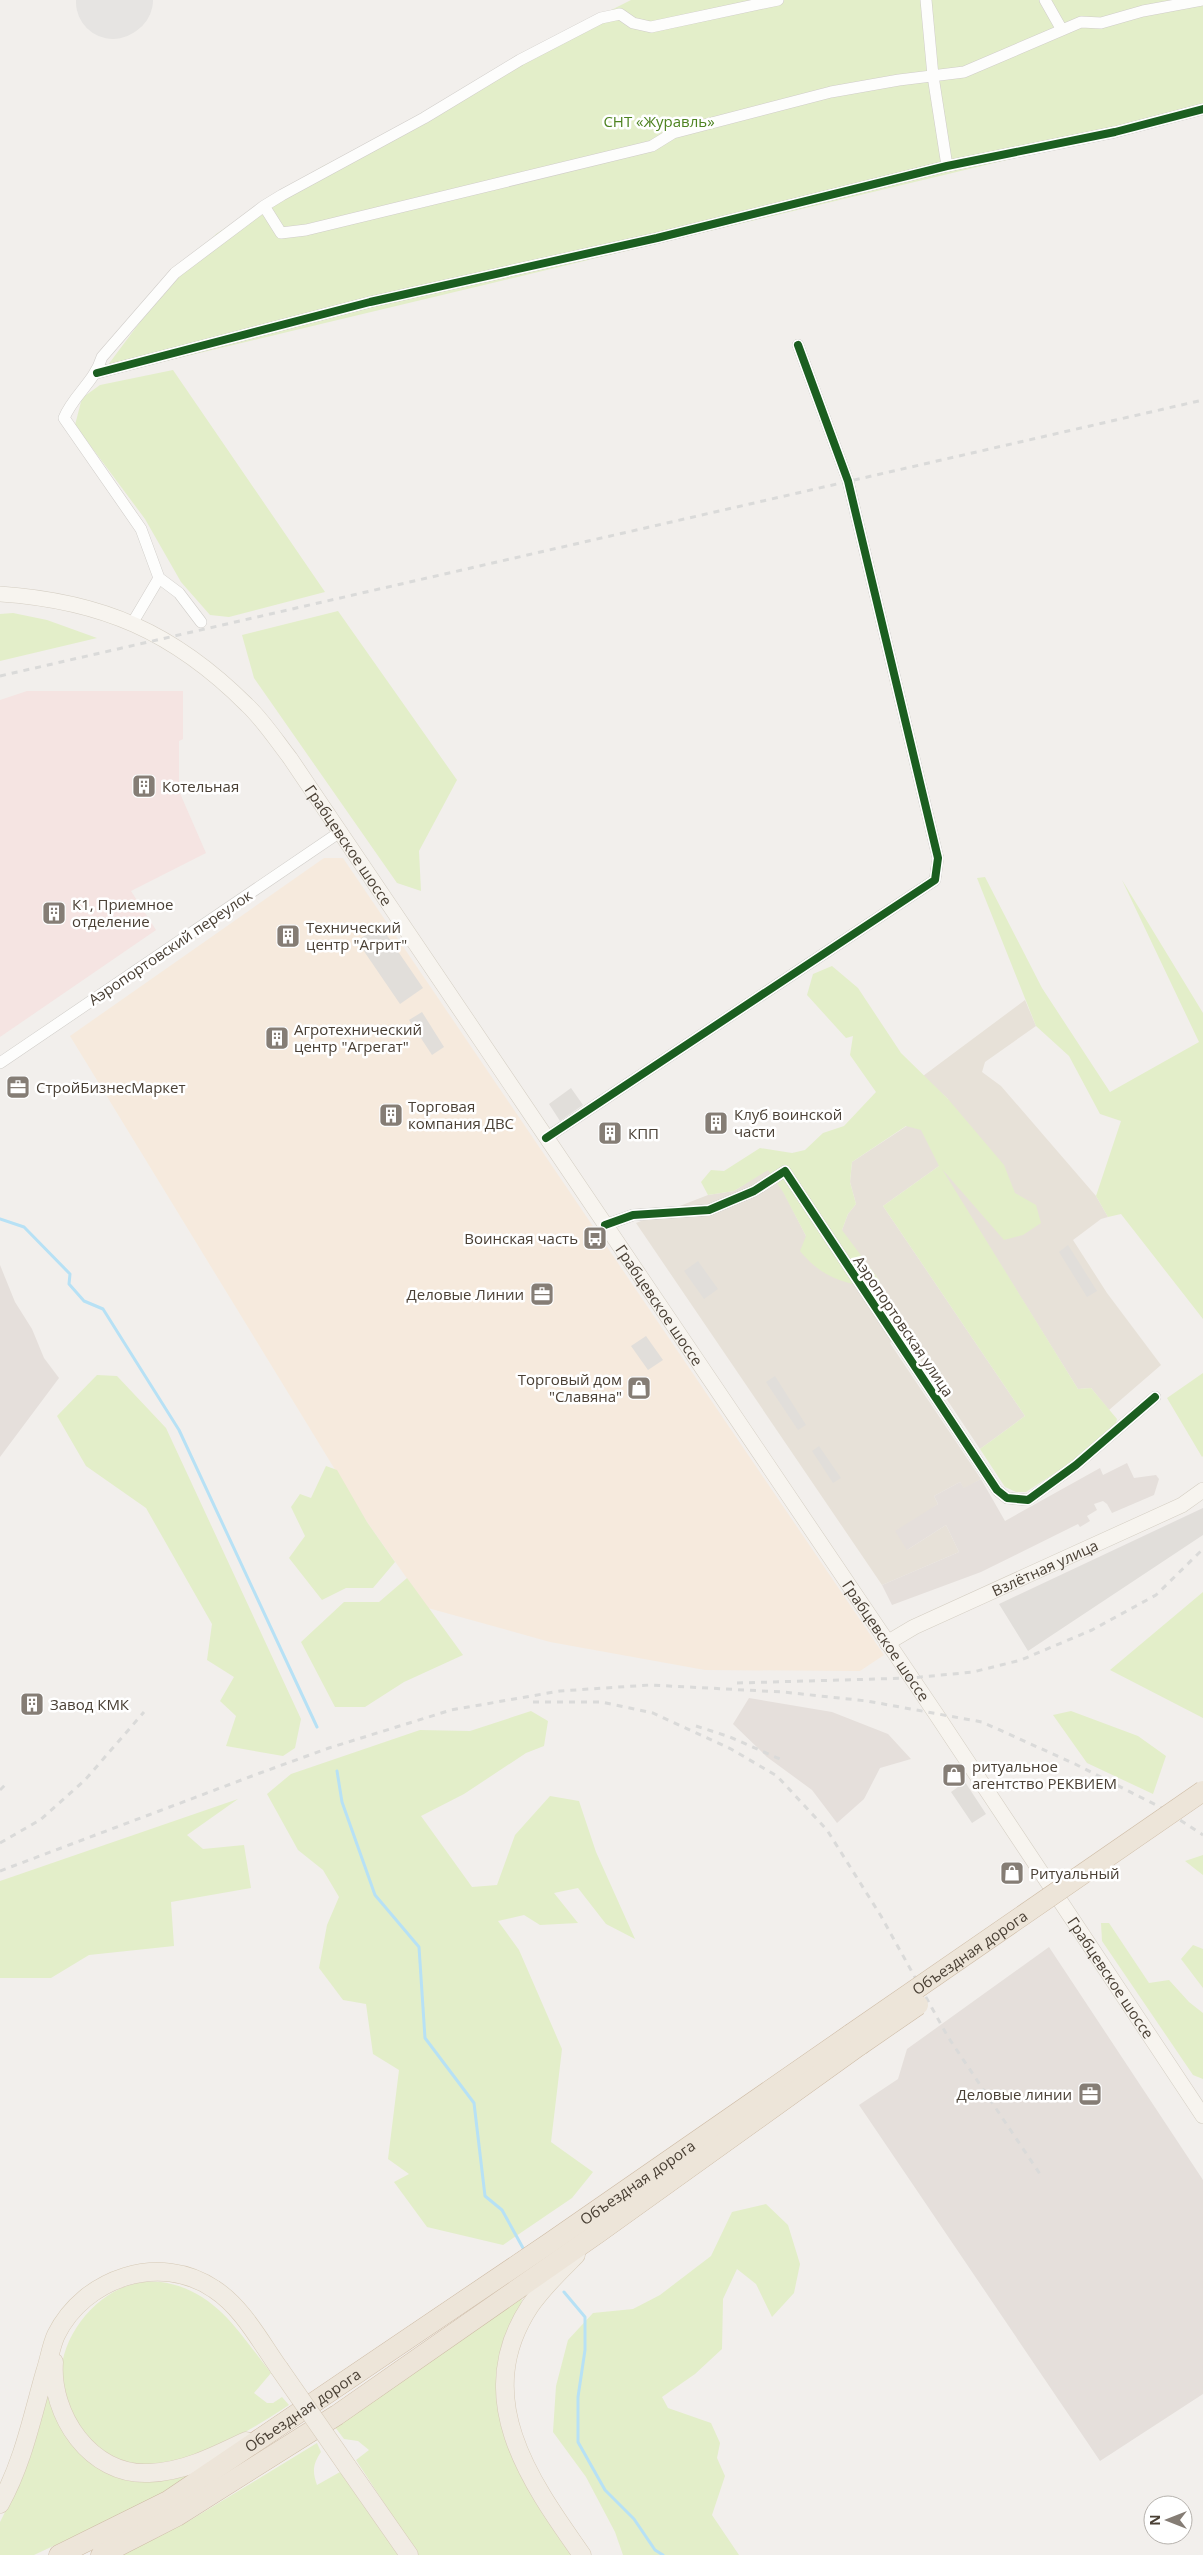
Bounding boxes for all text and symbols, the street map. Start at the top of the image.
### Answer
park label: СНТ «Журавль» [603,111,715,131]
building icon: Котельная [131,773,157,799]
place label: Котельная [162,776,239,796]
street label: Грабцевское шоссе [301,781,397,910]
street label: Аэропортовский переулок [84,884,256,1009]
place label: К1, Приемное отделение [72,894,174,931]
building icon: К1, Приемное отделение [41,900,67,926]
place label: Технический центр "Агрит" [306,917,407,954]
building icon: Технический центр "Агрит" [275,923,301,949]
place label: Агротехнический центр "Агрегат" [294,1019,422,1056]
building icon: Агротехнический центр "Агрегат" [264,1025,290,1051]
office icon: СтройБизнесМаркет [5,1074,31,1100]
place label: СтройБизнесМаркет [36,1077,186,1097]
place label: Торговая компания ДВС [408,1096,514,1133]
building icon: Торговая компания ДВС [378,1102,404,1128]
place label: Клуб воинской части [734,1104,842,1141]
building icon: Клуб воинской части [703,1110,729,1136]
building icon: КПП [597,1120,623,1146]
place label: КПП [628,1123,659,1143]
bus stop icon: Воинская часть [582,1225,608,1251]
place label: Воинская часть [464,1228,578,1248]
street label: Грабцевское шоссе [611,1240,708,1369]
street label: Аэропортовская улица [849,1252,959,1400]
office icon: Деловые Линии [529,1281,555,1307]
place label: Деловые Линии [407,1284,524,1304]
place label: Торговый дом "Славяна" [518,1369,622,1406]
shop icon: Торговый дом "Славяна" [626,1375,652,1401]
street label: Взлётная улица [988,1535,1101,1600]
street label: Грабцевское шоссе [838,1576,934,1705]
building icon: Завод КМК [19,1691,45,1717]
place label: Завод КМК [50,1694,130,1714]
place label: ритуальное агентство РЕКВИЕМ [972,1756,1117,1793]
shop icon: ритуальное агентство РЕКВИЕМ [941,1762,967,1788]
shop icon: Ритуальный [999,1860,1025,1886]
place label: Ритуальный [1030,1863,1119,1883]
street label: Объездная дорога [908,1905,1031,1999]
street label: Грабцевское шоссе [1063,1913,1159,2042]
office icon: Деловые линии [1077,2081,1103,2107]
place label: Деловые линии [957,2084,1072,2104]
street label: Объездная дорога [576,2135,699,2229]
street label: Объездная дорога [241,2364,364,2456]
north arrow [1143,2495,1193,2545]
text: N [1145,2514,1164,2526]

